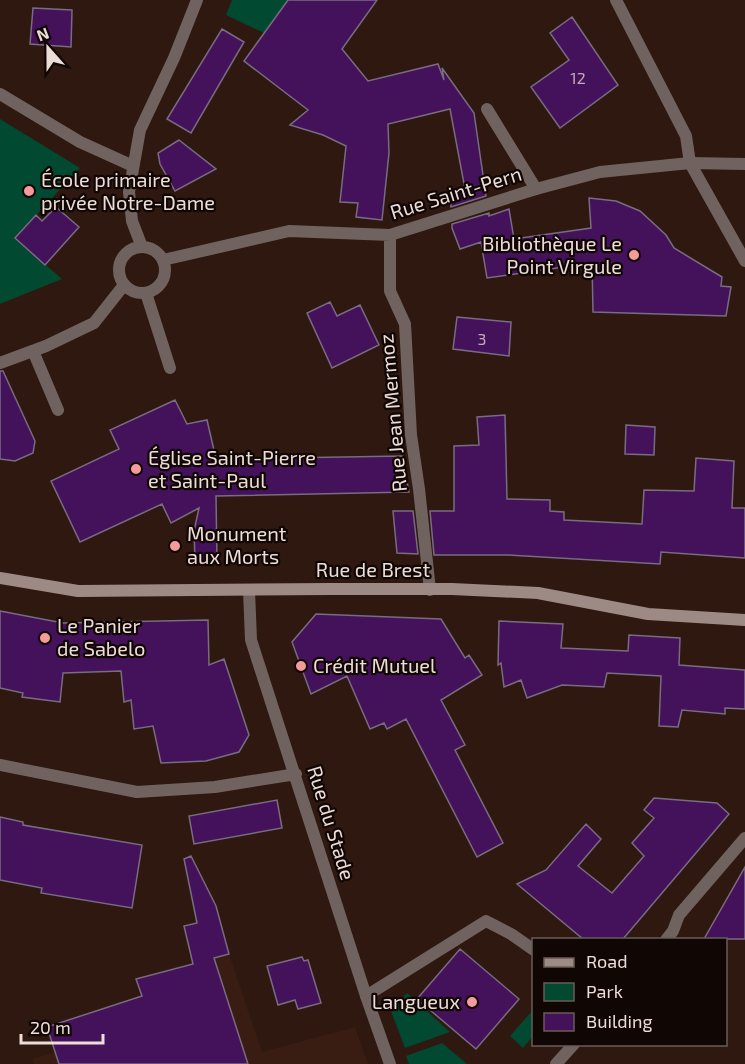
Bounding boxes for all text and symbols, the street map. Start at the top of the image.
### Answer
north arrow [18,18,78,78]
text: N [34,23,51,44]
house number: 12 [570,68,586,87]
street label: Rue Saint-Pern [387,161,524,223]
place label: École primaire privée Notre-Dame [41,167,215,214]
marker: École primaire privée Notre-Dame [22,184,36,198]
place label: Bibliothèque Le Point Virgule [482,231,622,278]
marker: Bibliothèque Le Point Virgule [627,248,641,262]
house number: 3 [478,329,486,348]
street label: Rue Jean Mermoz [373,333,411,493]
place label: Église Saint-Pierre et Saint-Paul [148,445,316,492]
marker: Église Saint-Pierre et Saint-Paul [129,462,143,476]
place label: Monument aux Morts [187,521,287,568]
marker: Monument aux Morts [168,539,182,553]
street label: Rue de Brest [316,557,431,581]
place label: Le Panier de Sabelo [57,613,145,660]
marker: Le Panier de Sabelo [38,631,52,645]
place label: Crédit Mutuel [313,653,436,677]
marker: Crédit Mutuel [294,659,308,673]
street label: Rue du Stade [303,763,361,883]
legend [532,938,727,1046]
text: Road [586,950,627,972]
text: Park [586,980,623,1002]
place label: Langueux [372,989,460,1013]
marker: Langueux [465,995,479,1009]
scale bar [21,1007,104,1045]
text: Building [586,1010,653,1032]
text: 20 m [30,1016,71,1038]

